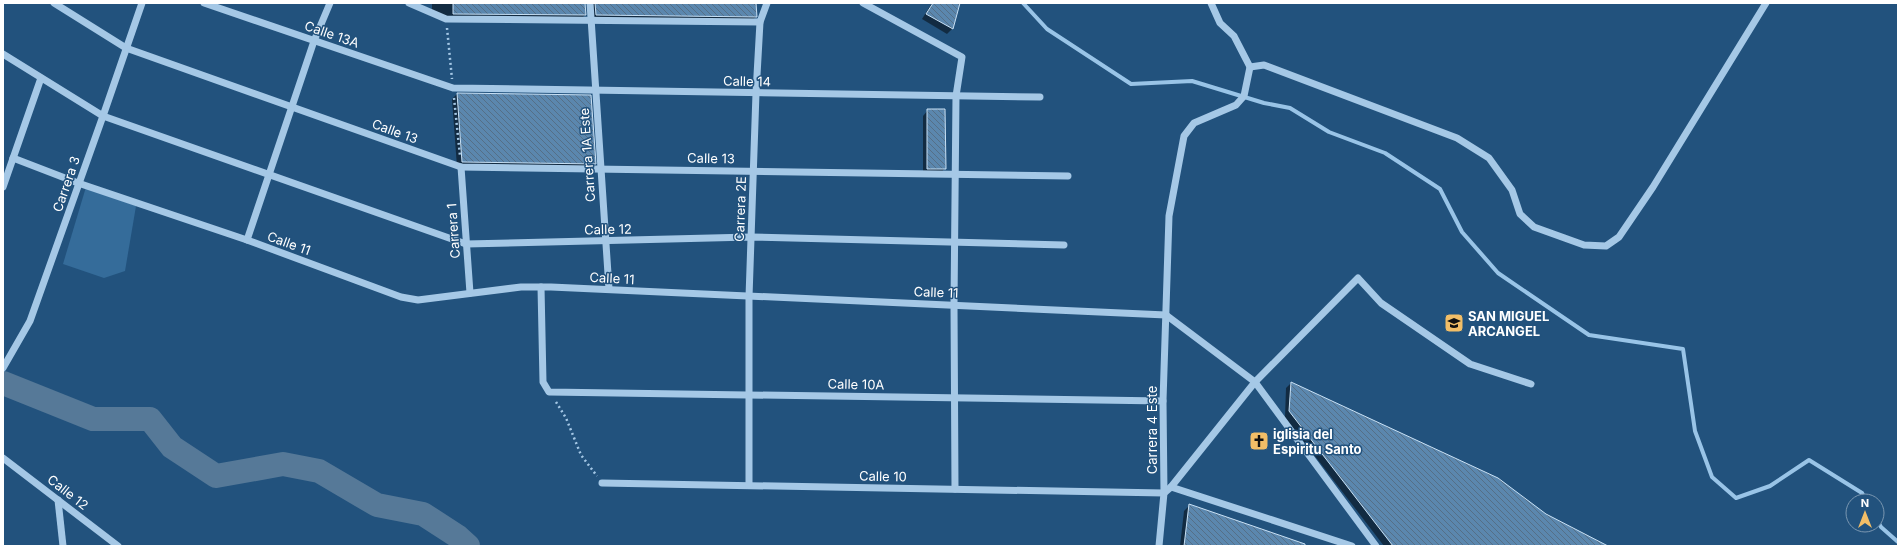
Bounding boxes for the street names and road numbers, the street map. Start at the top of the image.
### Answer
street label: Calle 13A [303,17,361,51]
street label: Calle 14 [723,73,771,89]
street label: Carrera 1A Este [576,107,598,203]
street label: Calle 13 [370,115,420,147]
street label: Calle 13 [687,150,735,166]
street label: Carrera 3 [49,154,83,214]
street label: Carrera 2E [731,176,749,242]
street label: Carrera 1 [443,203,463,259]
street label: Calle 12 [584,221,632,237]
street label: Calle 11 [265,228,313,258]
street label: Calle 11 [589,269,635,287]
street label: Calle 11 [913,283,959,301]
street label: Calle 10A [827,376,885,392]
street label: Carrera 4 Este [1144,386,1160,474]
street label: Calle 10 [859,468,907,484]
street label: Calle 12 [44,471,92,513]

